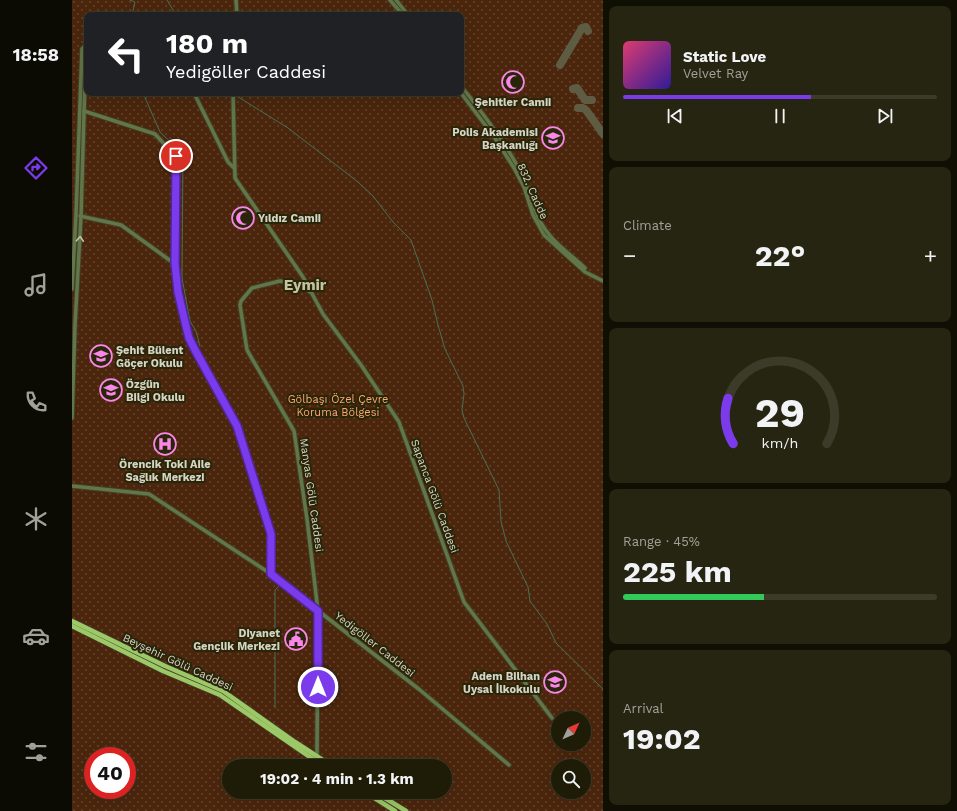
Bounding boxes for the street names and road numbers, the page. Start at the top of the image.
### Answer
street label: 832. Cadde [514,161,551,221]
street label: Manyas Gölü Caddesi [297,437,326,553]
street label: Sapanca Gölü Caddesi [408,438,461,555]
street label: Yedigöller Caddesi [332,609,417,680]
street label: Beyşehir Gölü Caddesi [121,631,235,694]

